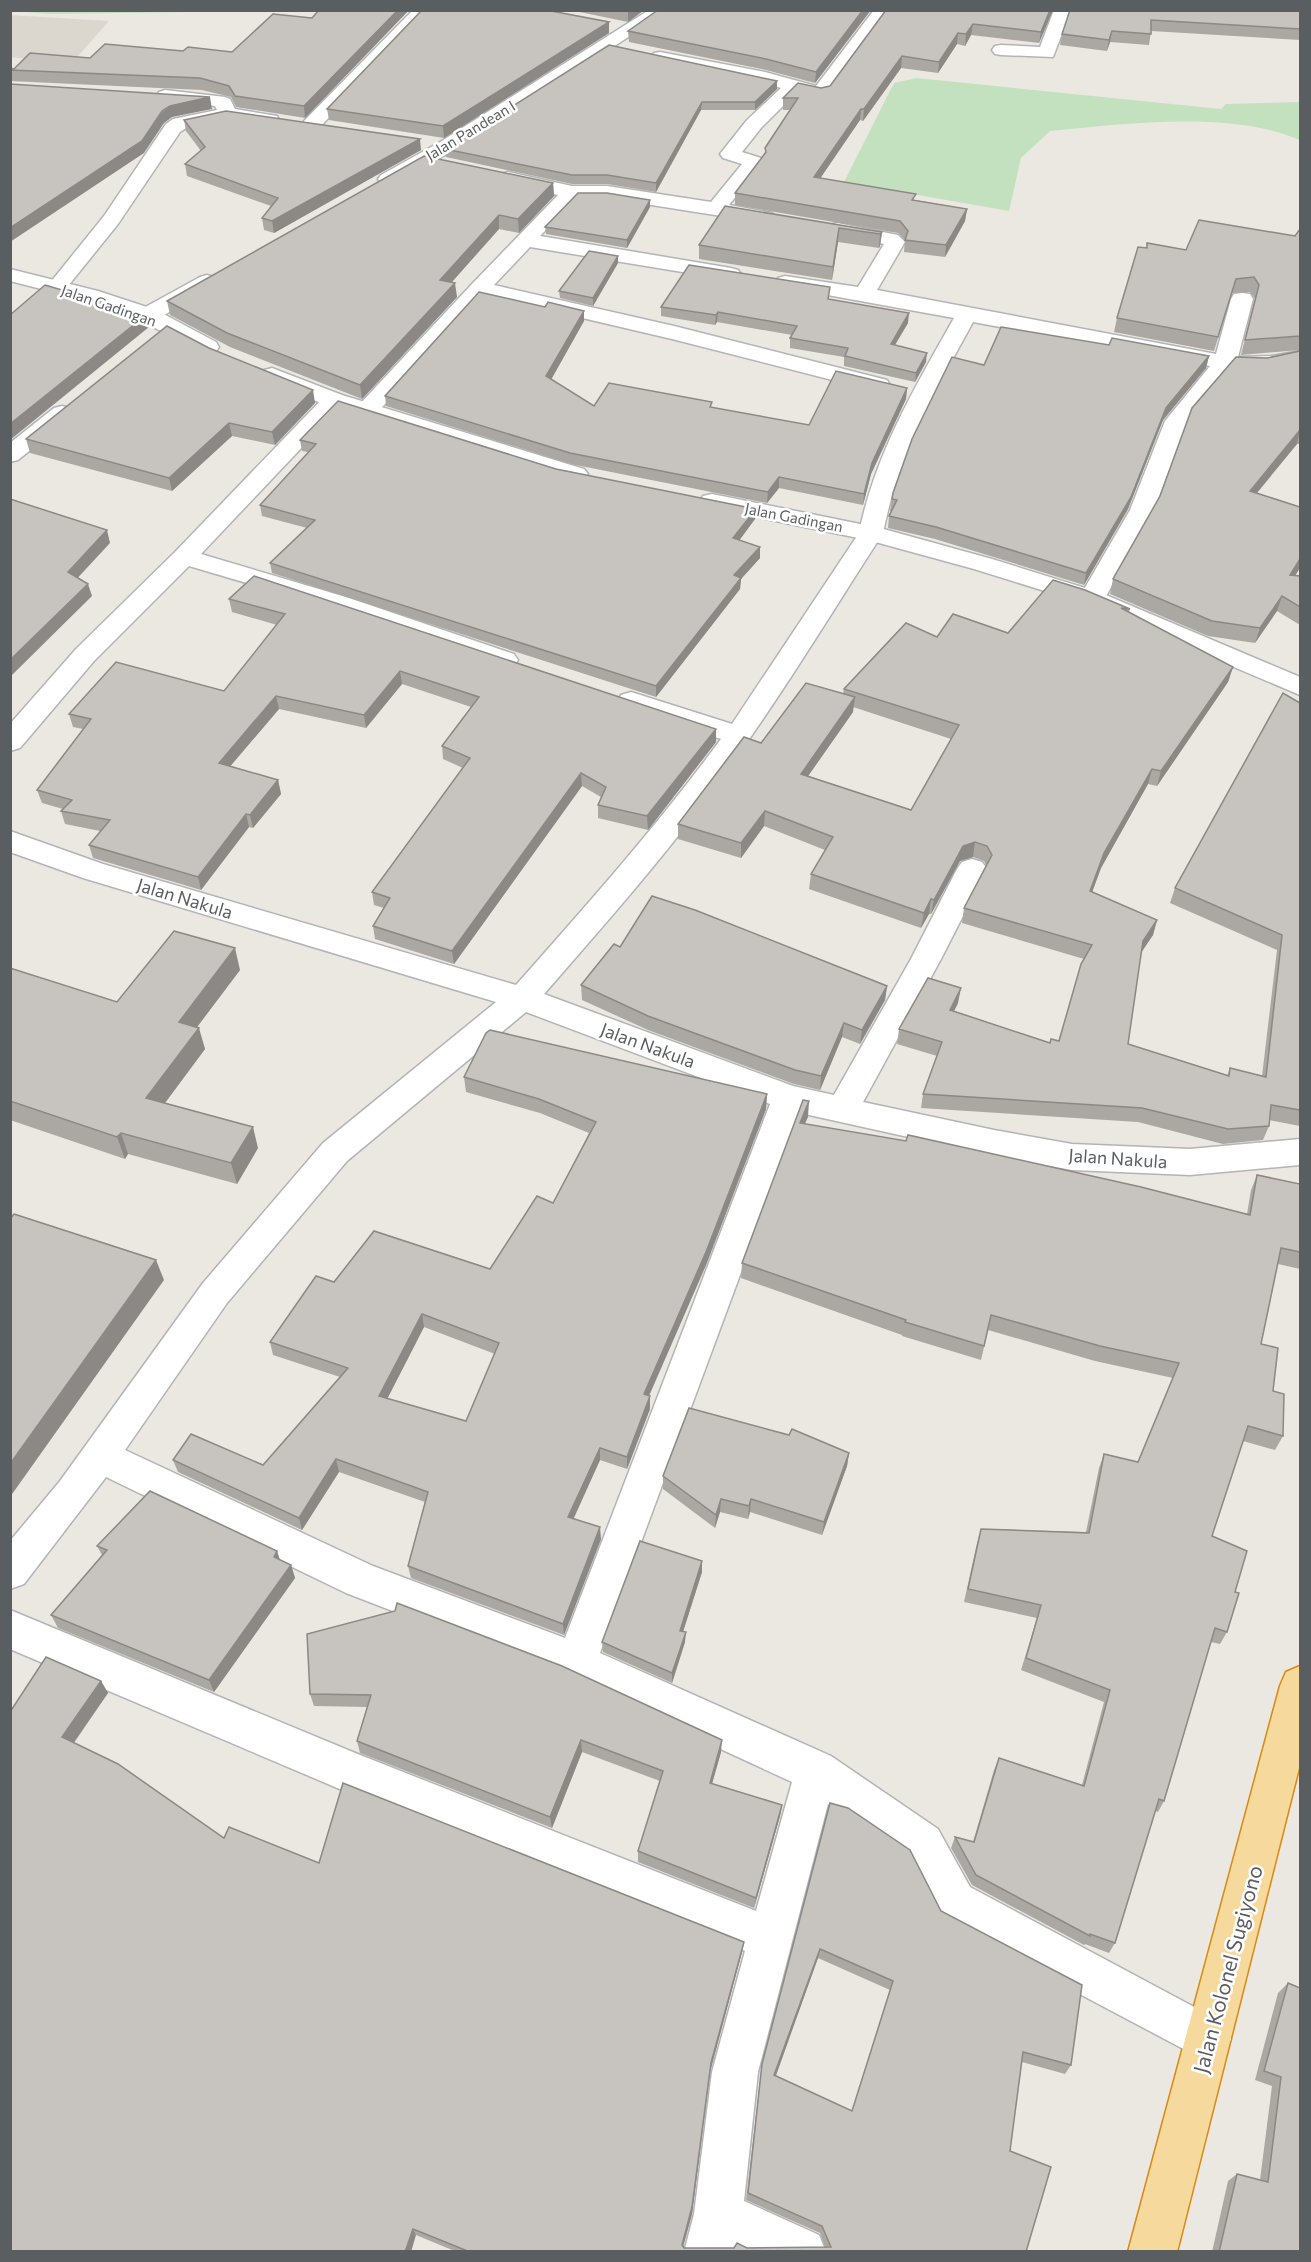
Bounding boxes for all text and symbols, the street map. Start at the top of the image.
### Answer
street label: Jalan Pandean I [422,96,518,164]
street label: Jalan Gadingan [59,280,159,330]
street label: Jalan Gadingan [743,499,845,535]
street label: Jalan Nakula [134,873,236,923]
street label: Jalan Nakula [598,1018,698,1072]
street label: Jalan Nakula [1068,1144,1168,1172]
street label: Jalan Kolonel Sugiyono [1187,1862,1267,2076]

